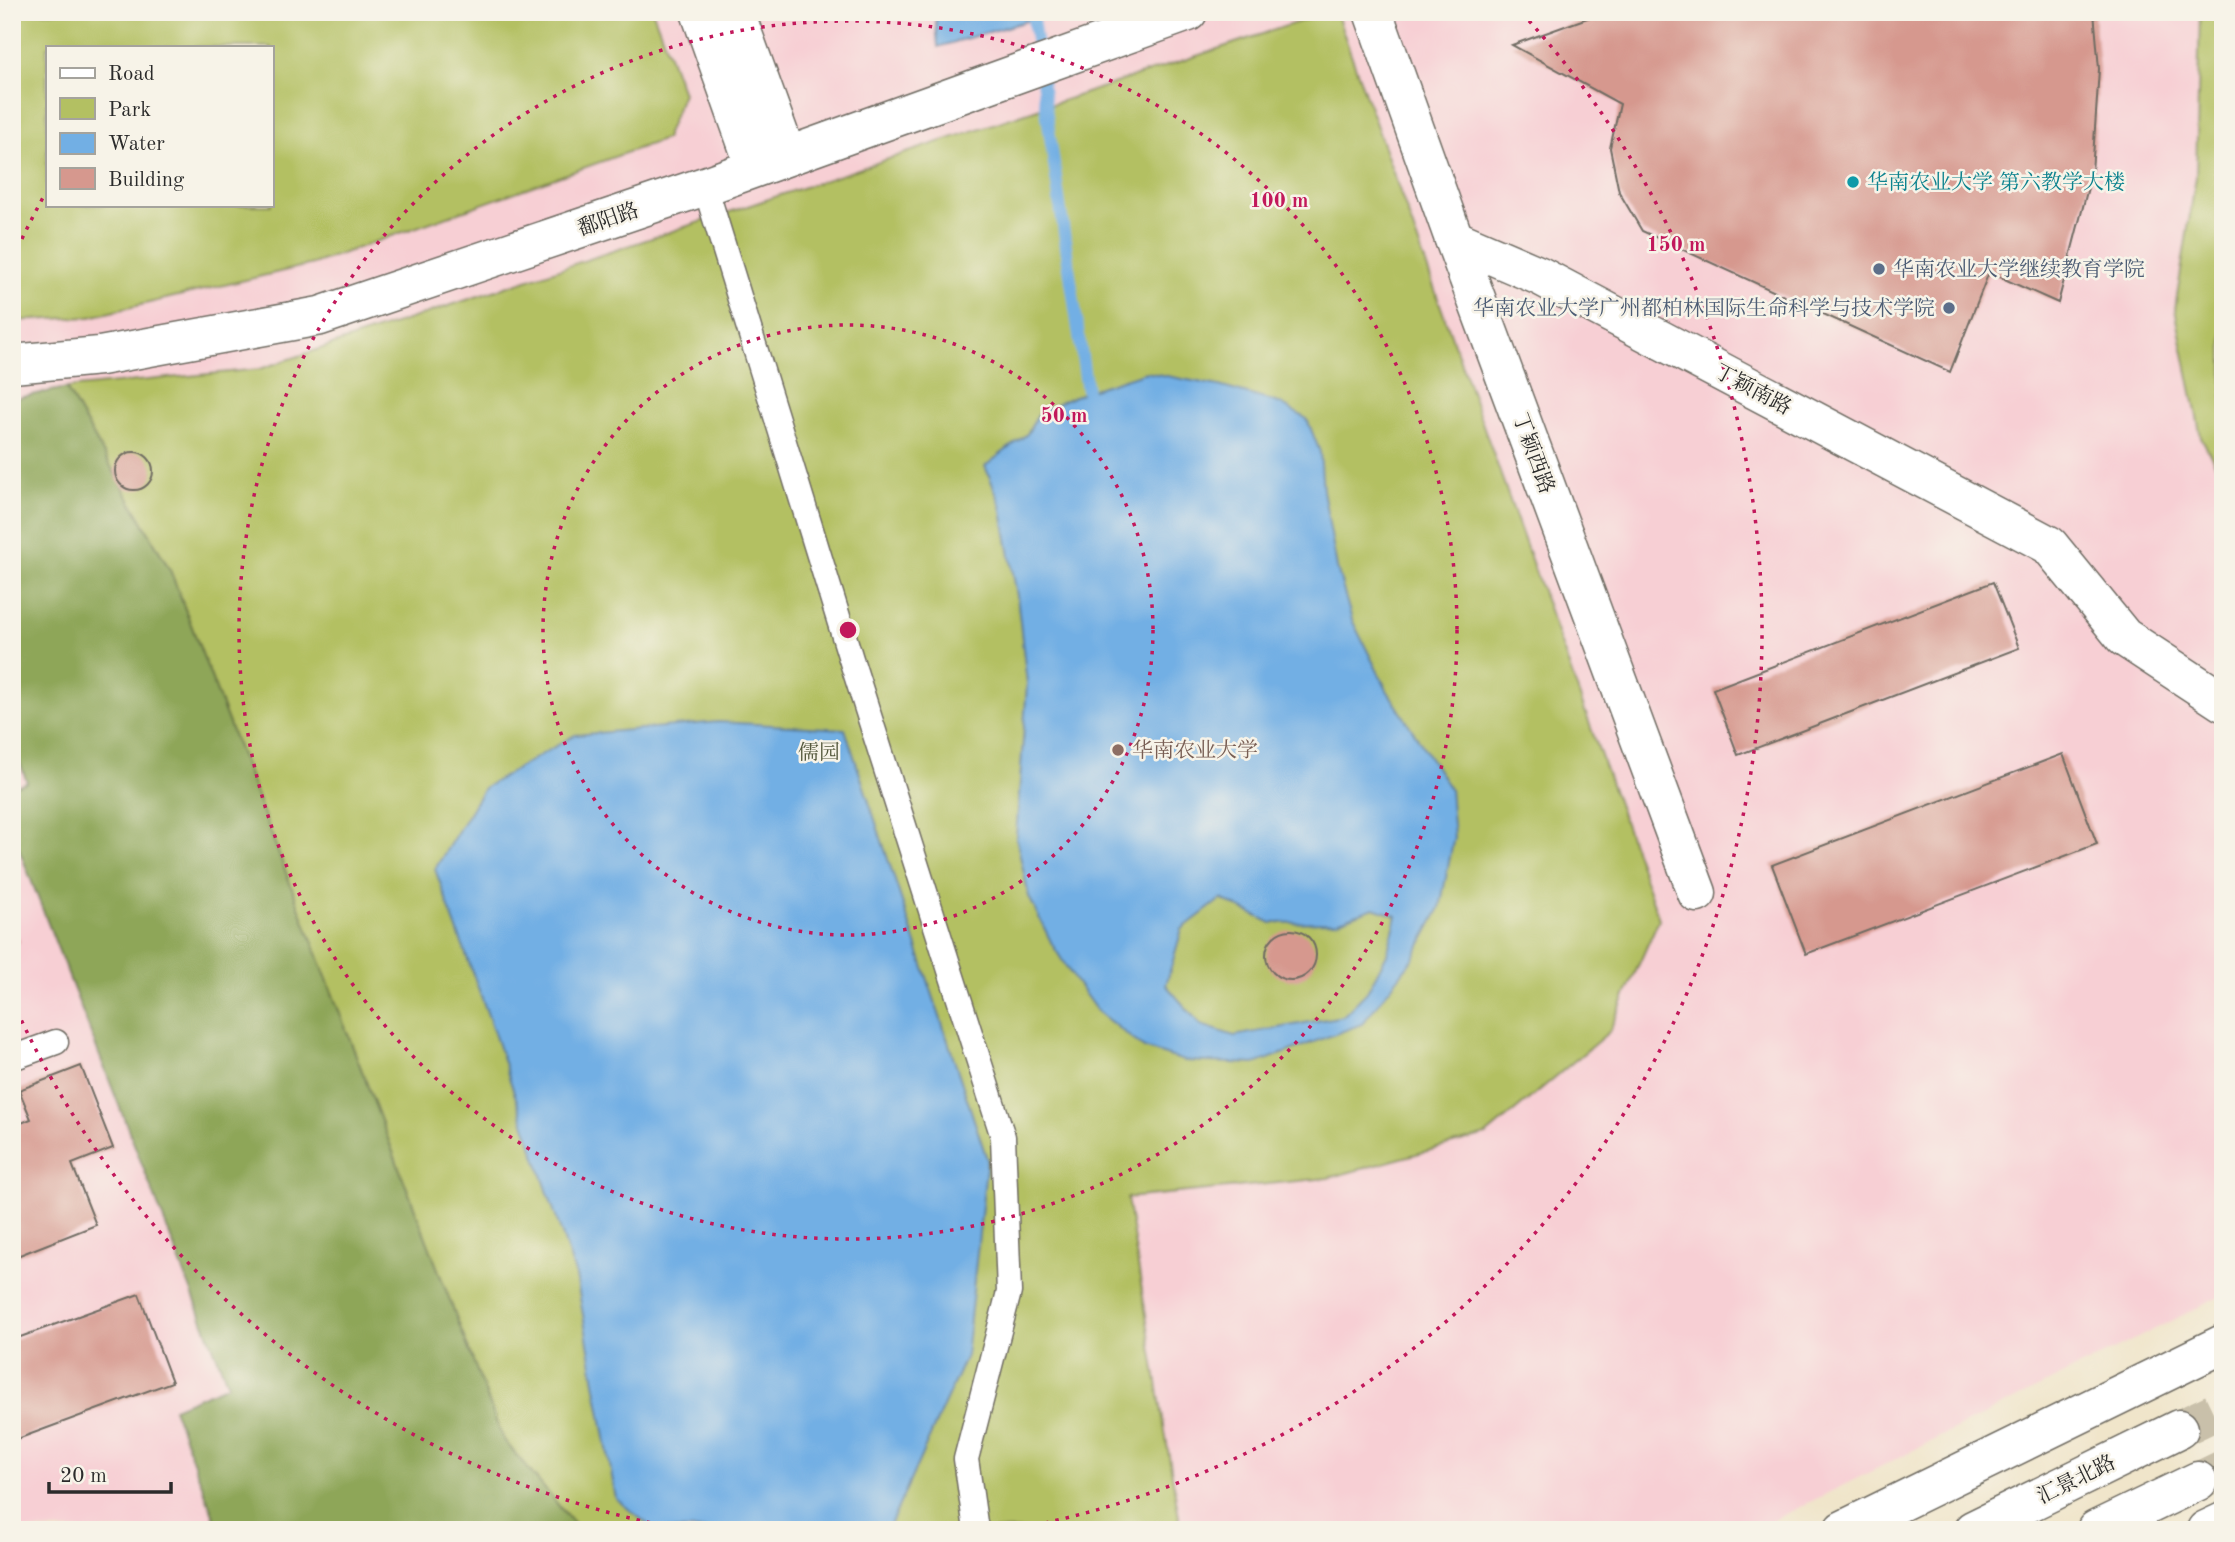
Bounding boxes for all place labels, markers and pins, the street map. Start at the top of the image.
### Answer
place label: 华南农业大学 第六教学大楼 [1867,171,2125,194]
marker: 华南农业大学 第六教学大楼 [1845,174,1861,190]
place label: 华南农业大学继续教育学院 [1893,258,2145,281]
marker: 华南农业大学继续教育学院 [1871,261,1887,277]
place label: 华南农业大学广州都柏林国际生命科学与技术学院 [1473,297,1935,320]
marker: 华南农业大学广州都柏林国际生命科学与技术学院 [1941,300,1957,316]
centre of rings [836,618,860,642]
place label: 华南农业大学 [1132,739,1258,762]
marker: 华南农业大学 [1110,742,1126,758]

